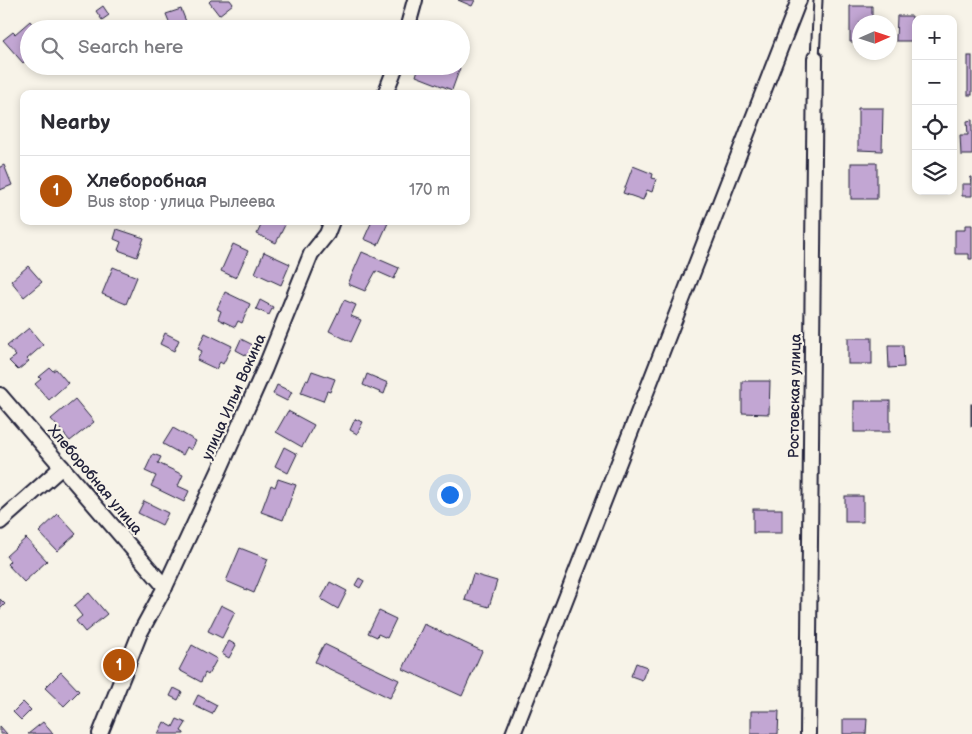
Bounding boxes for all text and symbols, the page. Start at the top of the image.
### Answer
north arrow [852,15,897,60]
map controls [912,15,957,195]
button: + [912,15,957,60]
search box [20,20,470,75]
icon: search [38,34,66,62]
text: Search here [78,36,183,59]
button: − [912,60,957,105]
button: locate [912,105,957,150]
text: Nearby [40,110,110,135]
button: layers [912,150,957,195]
text: Хлеборобная [87,170,207,193]
text: 1 [53,181,59,200]
text: 170 m [409,181,450,200]
text: Bus stop · улица Рылеева [87,193,275,212]
street label: улица Ильи Вокина [198,331,270,463]
street label: Ростовская улица [784,333,806,459]
street label: Хлеборобная улица [43,421,147,539]
your location [437,482,463,508]
pin: 1 [103,646,135,684]

